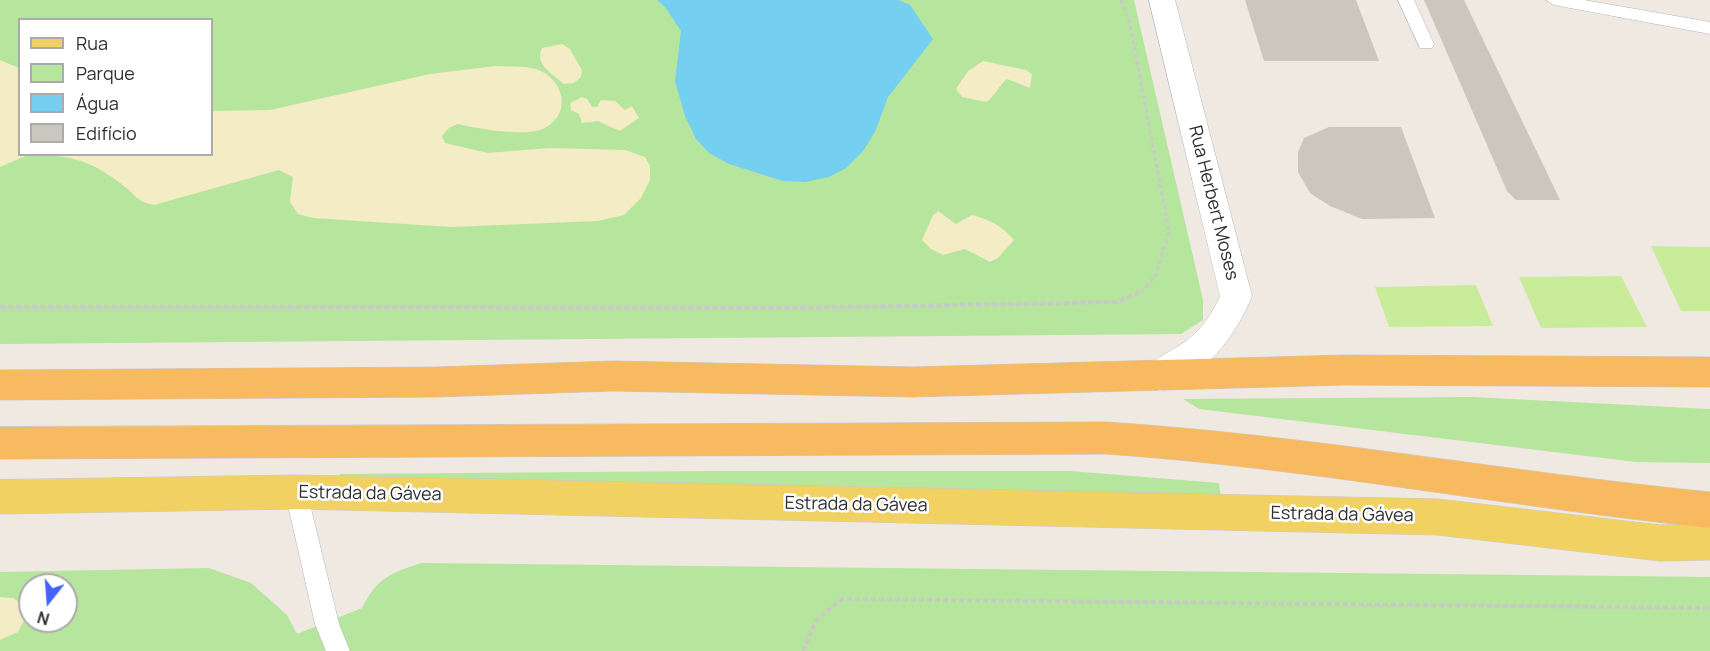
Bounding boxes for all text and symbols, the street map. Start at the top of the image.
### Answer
legend [18,18,213,156]
text: Rua [76,31,108,55]
text: Parque [76,61,135,85]
text: Água [76,91,119,115]
text: Edifício [76,121,137,145]
street label: Rua Herbert Moses [1183,123,1243,283]
street label: Estrada da Gávea [298,482,442,506]
street label: Estrada da Gávea [784,493,928,517]
street label: Estrada da Gávea [1270,503,1414,527]
north arrow [18,573,78,633]
text: N [35,606,52,631]

